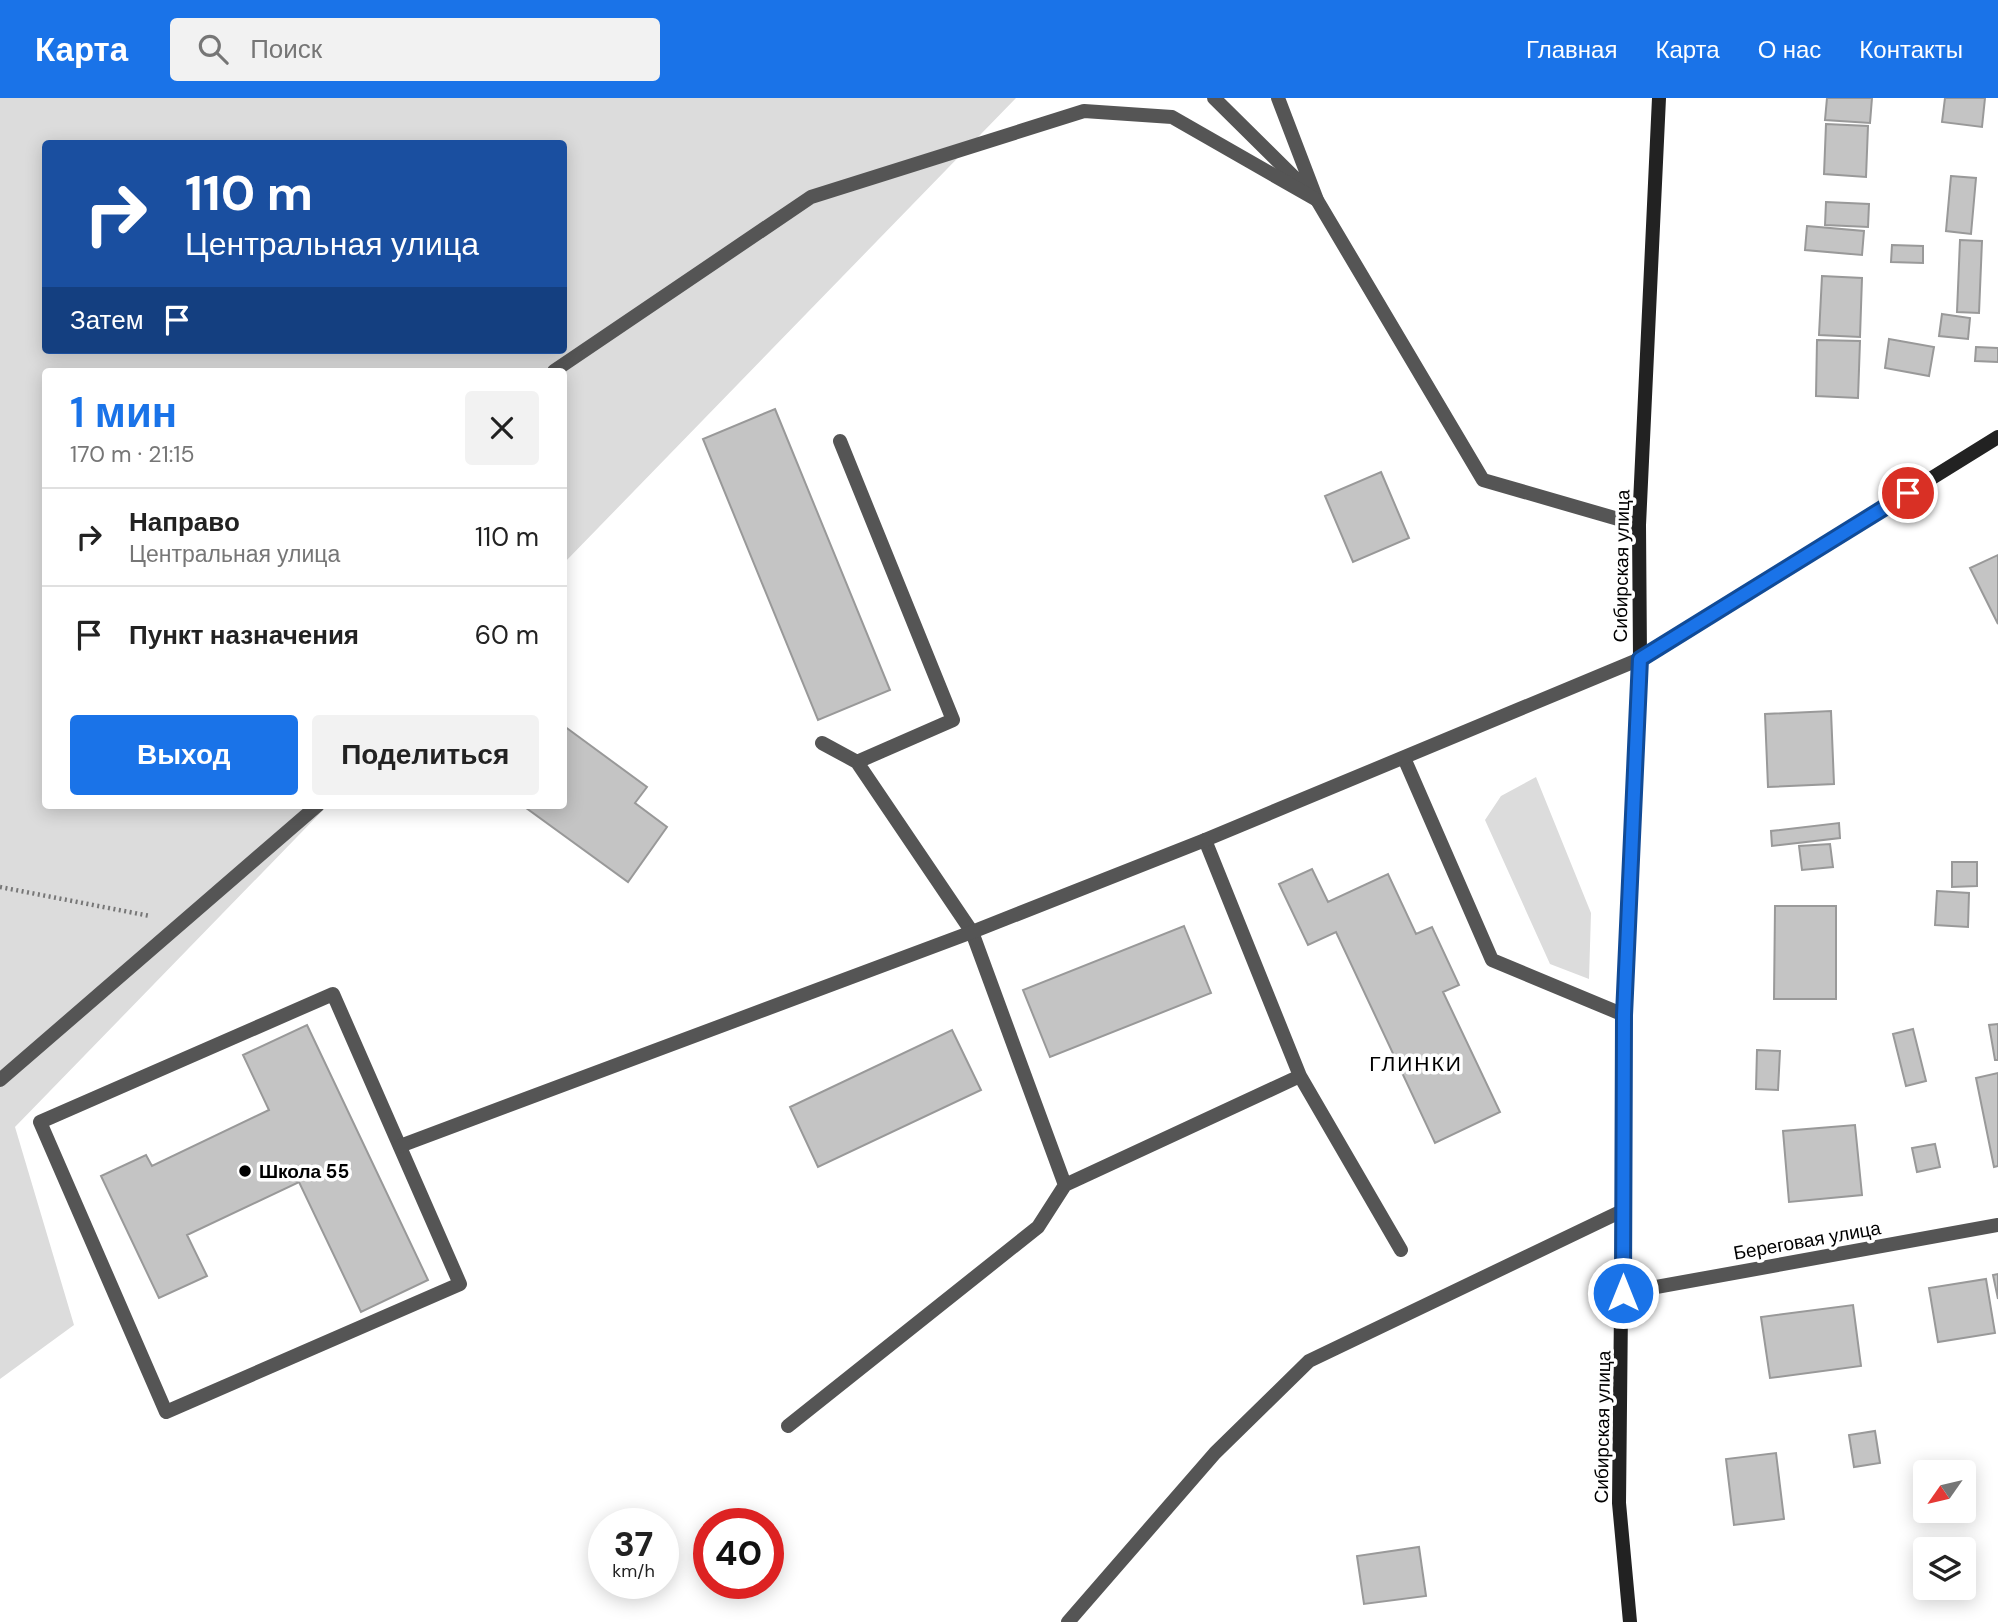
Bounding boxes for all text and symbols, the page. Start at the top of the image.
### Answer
search box [170,18,660,81]
text: Карта [35,28,128,71]
icon: search [194,30,232,68]
text: Поиск [250,32,322,66]
text: Главная [1526,34,1617,65]
text: Карта [1655,34,1720,65]
text: О нас [1758,34,1821,65]
text: Контакты [1859,34,1963,65]
text: 110 m [185,161,313,225]
icon: right [70,168,161,259]
text: Центральная улица [185,223,479,265]
icon: arrive [158,301,196,339]
text: Затем [70,303,144,337]
text: 1 мин [70,385,177,440]
button: close [465,391,539,465]
text: 170 m · 21:15 [70,439,195,469]
pin [1878,463,1938,523]
icon: arrive [1889,474,1927,512]
street label: Сибирская улица [1608,489,1635,643]
text: Направо [129,505,240,539]
icon: right [70,518,108,556]
text: 110 m [475,520,539,554]
text: Центральная улица [129,539,340,569]
icon: arrive [70,616,108,654]
text: Пункт назначения [129,618,359,652]
text: 60 m [475,618,539,652]
button: Выход [70,715,298,795]
button: Поделиться [312,715,539,795]
district label: ГЛИНКИ [1369,1050,1463,1078]
place label: Школа 55 [259,1159,349,1184]
marker: Школа 55 [237,1163,253,1179]
street label: Береговая улица [1731,1215,1883,1266]
position arrow [1586,1256,1660,1330]
street label: Сибирская улица [1589,1350,1616,1504]
north arrow [1913,1460,1976,1522]
map controls [1913,1460,1976,1600]
speed limit sign: 40 [693,1508,784,1599]
text: 37 [614,1521,653,1567]
button: layers [1913,1537,1976,1600]
text: km/h [612,1559,655,1583]

